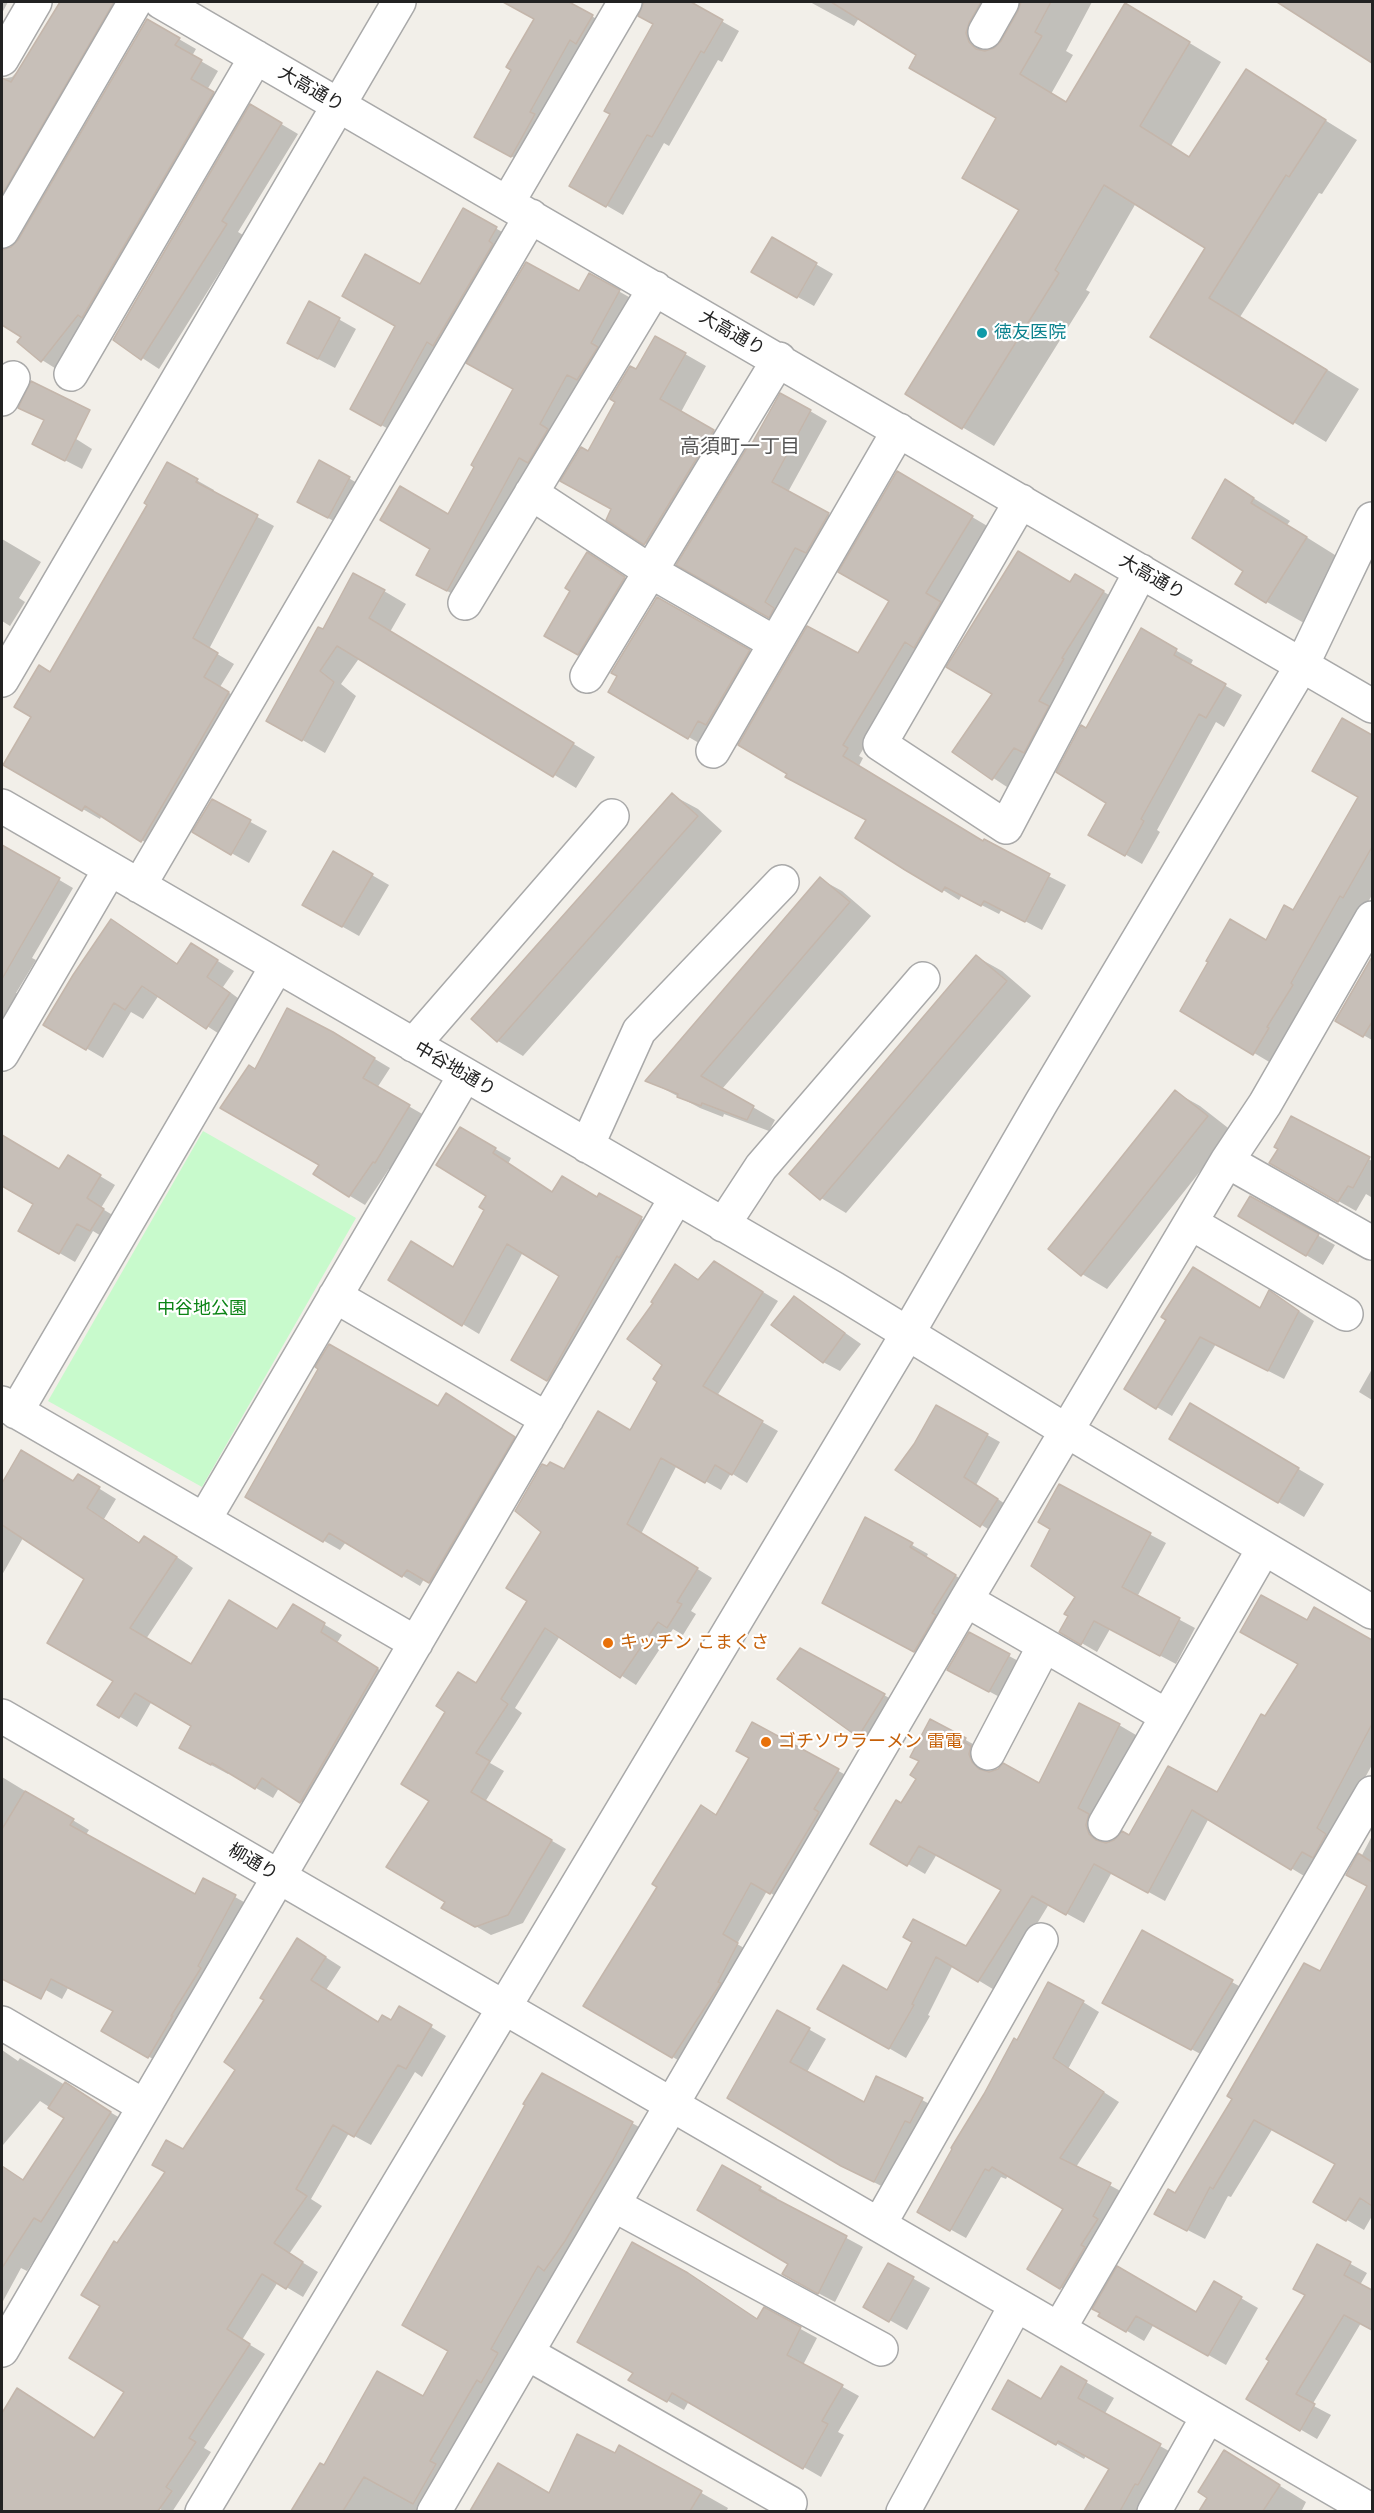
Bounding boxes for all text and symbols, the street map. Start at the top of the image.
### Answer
street label: 大高通り [274,62,348,116]
street label: 大高通り [695,306,769,360]
place label: 徳友医院 [994,322,1066,344]
marker: 徳友医院 [975,326,989,340]
district label: 高須町一丁目 [680,435,800,459]
street label: 大高通り [1115,550,1189,604]
street label: 中谷地通り [411,1037,499,1101]
park label: 中谷地公園 [157,1298,247,1320]
place label: キッチン こまくさ [620,1632,769,1654]
marker: キッチン こまくさ [601,1636,615,1650]
place label: ゴチソウラーメン 雷電 [778,1731,963,1753]
marker: ゴチソウラーメン 雷電 [759,1735,773,1749]
street label: 柳通り [224,1839,282,1885]

